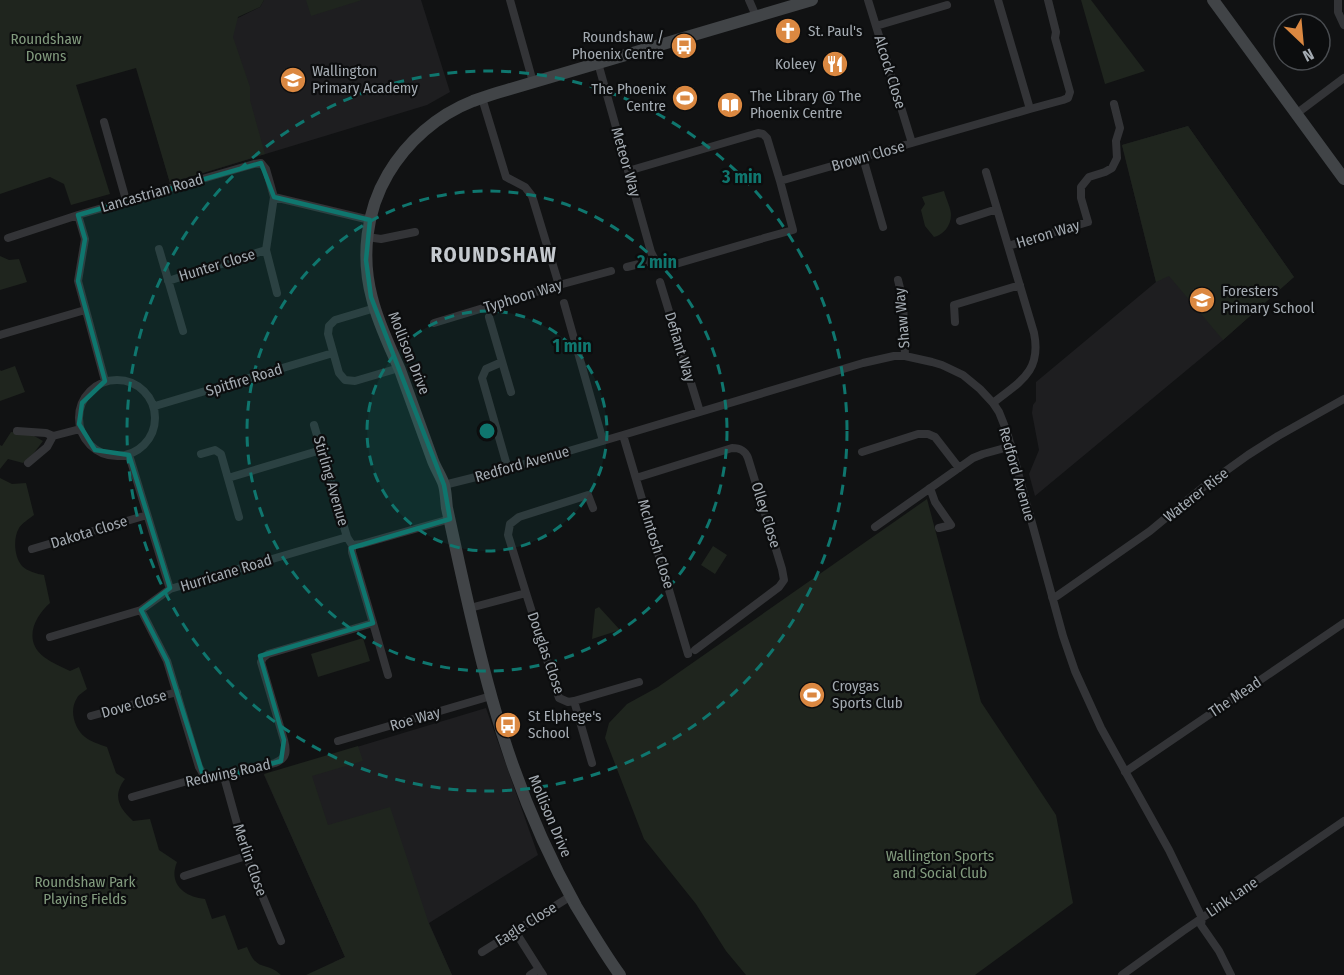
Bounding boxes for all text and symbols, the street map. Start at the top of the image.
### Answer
north arrow [1272,12,1332,72]
church icon: St. Paul's [773,16,803,46]
place label: St. Paul's [808,22,862,40]
place label: Roundshaw / Phoenix Centre [572,28,664,63]
park label: Roundshaw Downs [10,30,82,65]
bus stop icon: Roundshaw / Phoenix Centre [669,31,699,61]
street label: Alcock Close [870,33,910,111]
text: N [1300,44,1317,66]
restaurant icon: Koleey [820,49,850,79]
place label: Koleey [775,55,816,73]
place label: Wallington Primary Academy [312,62,418,97]
school or university icon: Wallington Primary Academy [278,65,308,95]
place label: The Phoenix Centre [591,80,666,115]
sports icon: The Phoenix Centre [670,83,700,113]
place label: The Library @ The Phoenix Centre [750,87,861,122]
library icon: The Library @ The Phoenix Centre [715,90,745,120]
street label: Meteor Way [608,125,645,199]
street label: Brown Close [829,137,907,175]
text: 3 min [721,166,762,188]
street label: Lancastrian Road [99,170,205,216]
street label: Heron Way [1014,216,1082,252]
district label: ROUNDSHAW [431,242,557,268]
street label: Hunter Close [177,245,257,285]
text: 2 min [636,251,677,273]
street label: Typhoon Way [482,276,565,316]
place label: Foresters Primary School [1222,282,1314,317]
school or university icon: Foresters Primary School [1187,285,1217,315]
street label: Shaw Way [890,287,914,349]
street label: Mollison Drive [384,309,434,397]
street label: Defiant Way [661,310,699,384]
text: 1 min [552,335,592,357]
street label: Spitfire Road [204,360,284,400]
centre of rings [477,421,497,441]
street label: Redford Avenue [995,425,1039,523]
street label: Stirling Avenue [310,434,352,528]
street label: Redford Avenue [473,442,571,486]
street label: Waterer Rise [1160,464,1232,526]
street label: Olley Close [747,480,785,550]
street label: McIntosh Close [634,497,678,591]
street label: Dakota Close [48,512,130,552]
street label: Hurricane Road [178,551,274,595]
street label: Douglas Close [524,610,568,696]
street label: The Mead [1205,673,1265,721]
place label: Croygas Sports Club [832,677,903,712]
sports icon: Croygas Sports Club [797,680,827,710]
street label: Dove Close [99,686,169,722]
street label: Roe Way [388,703,442,735]
place label: St Elphege's School [528,707,601,742]
bus stop icon: St Elphege's School [493,710,523,740]
street label: Redwing Road [184,755,272,791]
street label: Mollison Drive [525,772,575,860]
street label: Merlin Close [229,821,271,899]
park label: Wallington Sports and Social Club [886,847,994,882]
park label: Roundshaw Park Playing Fields [34,873,136,908]
street label: Link Lane [1203,873,1261,921]
street label: Eagle Close [492,898,560,950]

